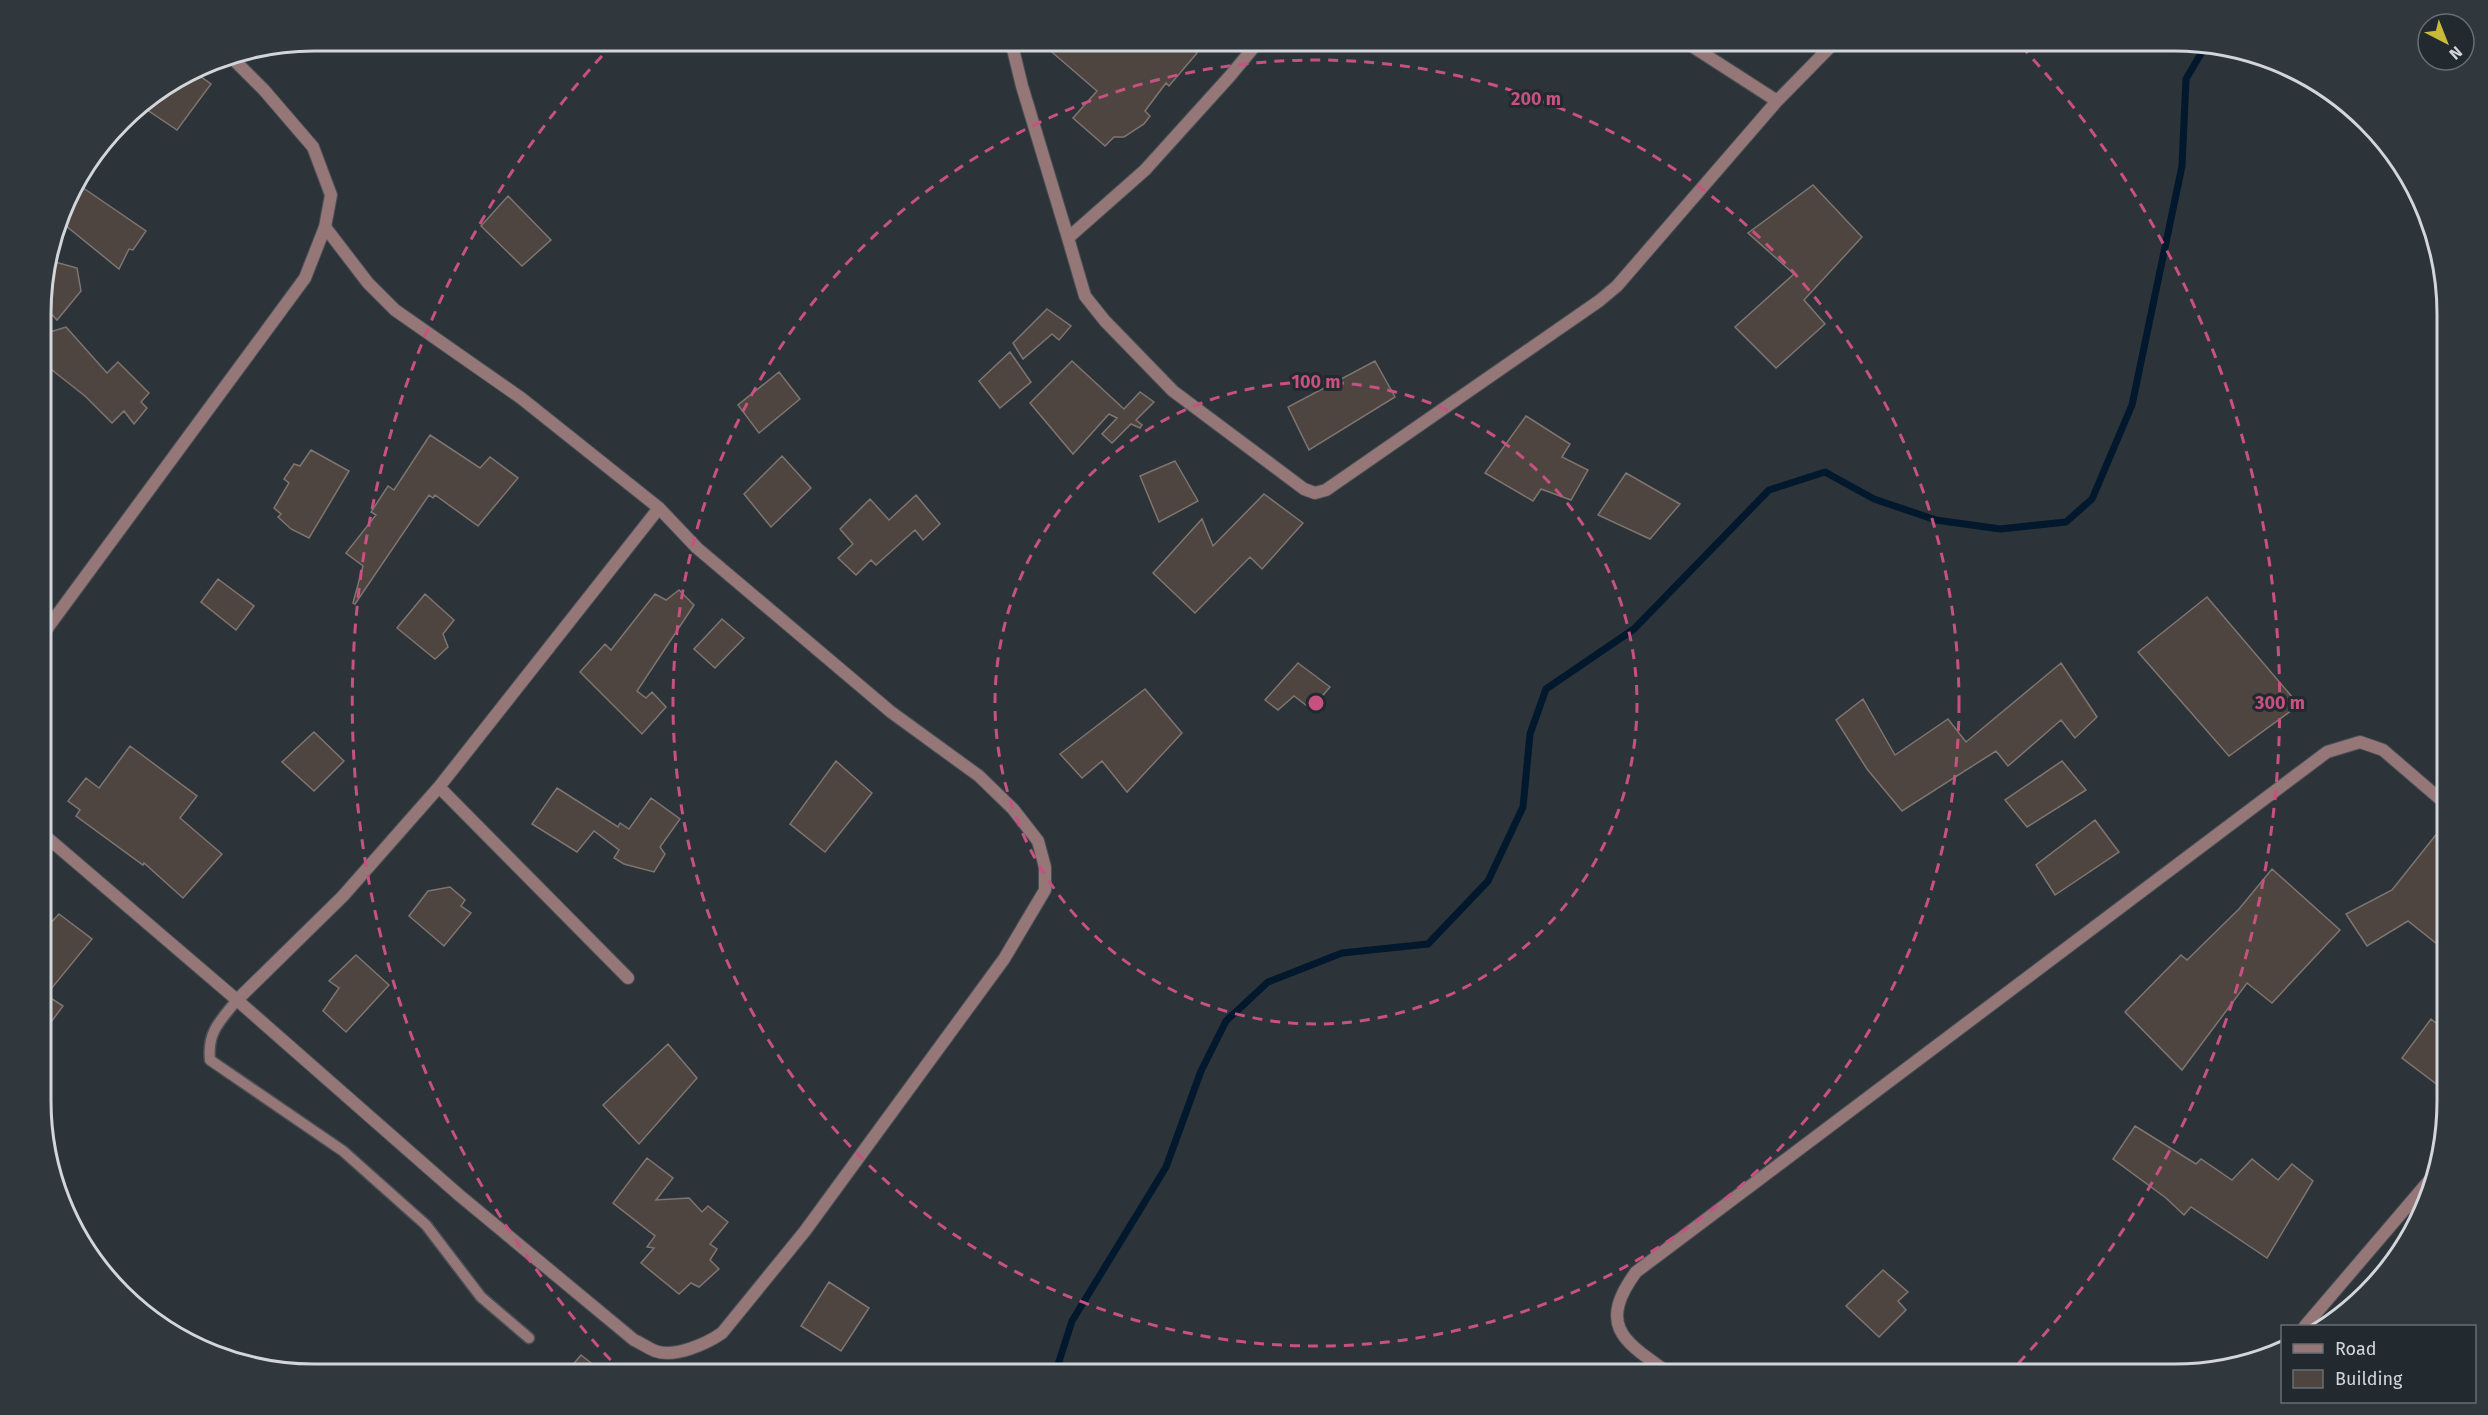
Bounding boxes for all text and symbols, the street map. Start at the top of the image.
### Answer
north arrow [2416,12,2476,72]
text: N [2445,42,2466,63]
text: 200 m [1511,88,1561,110]
text: 100 m [1292,371,1340,393]
text: 300 m [2254,692,2305,714]
centre of rings [1306,693,1326,713]
legend [2281,1325,2476,1403]
text: Road [2335,1338,2377,1360]
text: Building [2335,1368,2403,1390]

